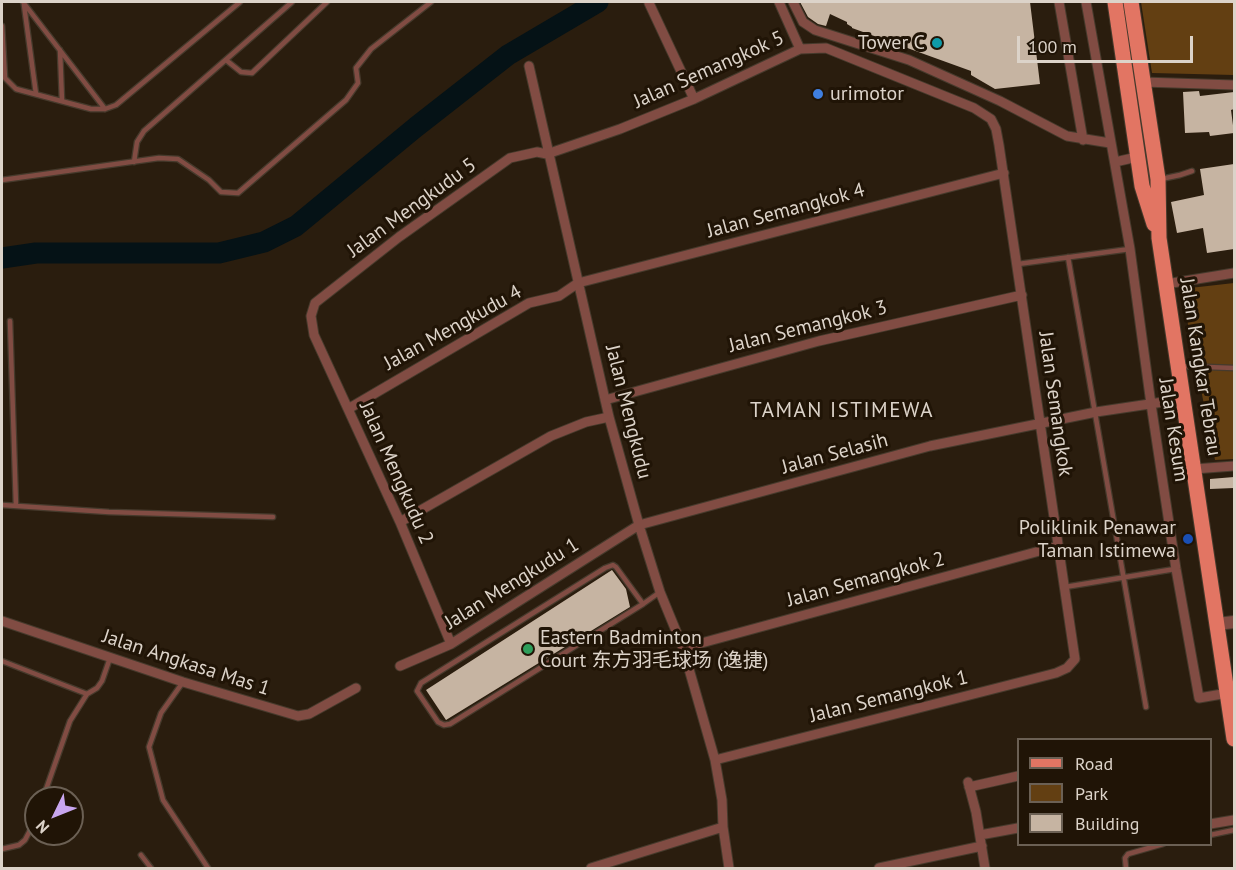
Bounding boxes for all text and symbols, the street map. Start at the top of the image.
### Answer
scale bar [1020,24,1196,62]
street label: Jalan Semangkok 5 [630,26,788,114]
place label: Tower C [858,31,925,55]
text: 100 m [1028,35,1077,58]
marker: Tower C [930,36,944,50]
place label: urimotor [830,82,904,106]
marker: urimotor [811,87,825,101]
street label: Jalan Mengkudu 5 [343,153,481,263]
street label: Jalan Semangkok 4 [705,178,867,244]
street label: Jalan Kangkar Tebrau [1174,276,1226,458]
street label: Jalan Mengkudu 4 [380,280,526,376]
street label: Jalan Semangkok 3 [726,296,890,358]
street label: Jalan Semangkok [1033,330,1077,478]
street label: Jalan Mengkudu [600,342,656,482]
street label: Jalan Kesum [1153,376,1193,484]
street label: Jalan Mengkudu 2 [354,398,438,548]
district label: TAMAN ISTIMEWA [750,398,934,424]
street label: Jalan Selasih [779,428,891,480]
place label: Poliklinik Penawar Taman Istimewa [1019,516,1176,563]
marker: Poliklinik Penawar Taman Istimewa [1181,532,1195,546]
street label: Jalan Mengkudu 1 [441,533,583,635]
street label: Jalan Semangkok 2 [785,547,947,613]
street label: Jalan Angkasa Mas 1 [99,625,273,701]
place label: Eastern Badminton Court 东方羽毛球场 (逸捷) [540,626,768,673]
marker: Eastern Badminton Court 东方羽毛球场 (逸捷) [521,642,535,656]
street label: Jalan Semangkok 1 [807,666,971,728]
legend [1017,738,1212,846]
text: Road [1075,752,1113,775]
text: Park [1075,782,1108,805]
north arrow [24,786,84,846]
text: Building [1075,812,1139,835]
text: N [31,816,53,838]

